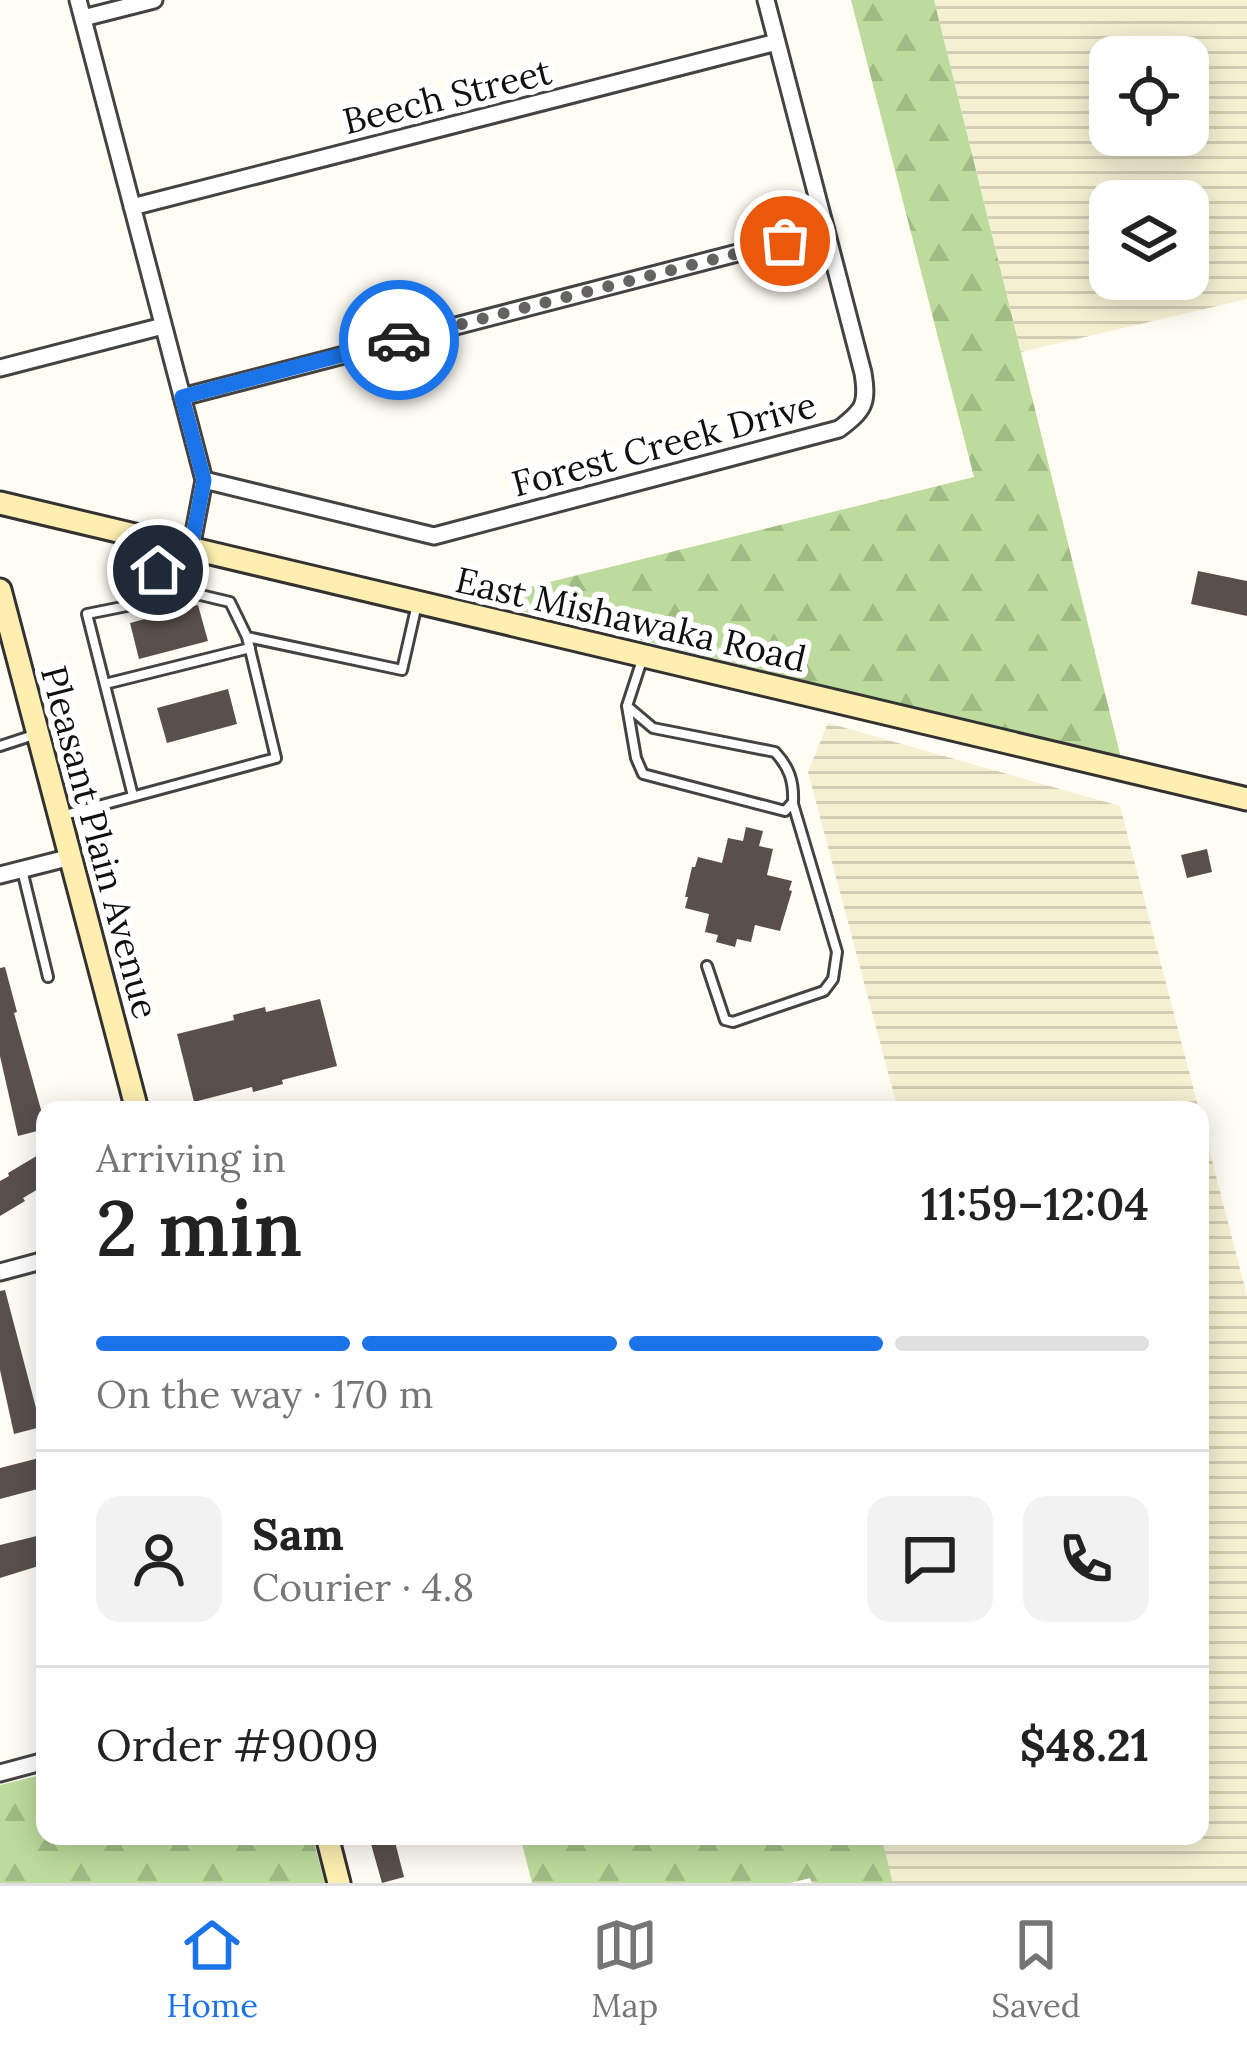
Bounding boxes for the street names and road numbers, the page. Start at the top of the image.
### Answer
street label: Beech Street [338,48,556,144]
street label: Forest Creek Drive [507,381,821,507]
street label: East Mishawaka Road [451,556,811,682]
street label: Pleasant Plain Avenue [31,661,169,1023]

